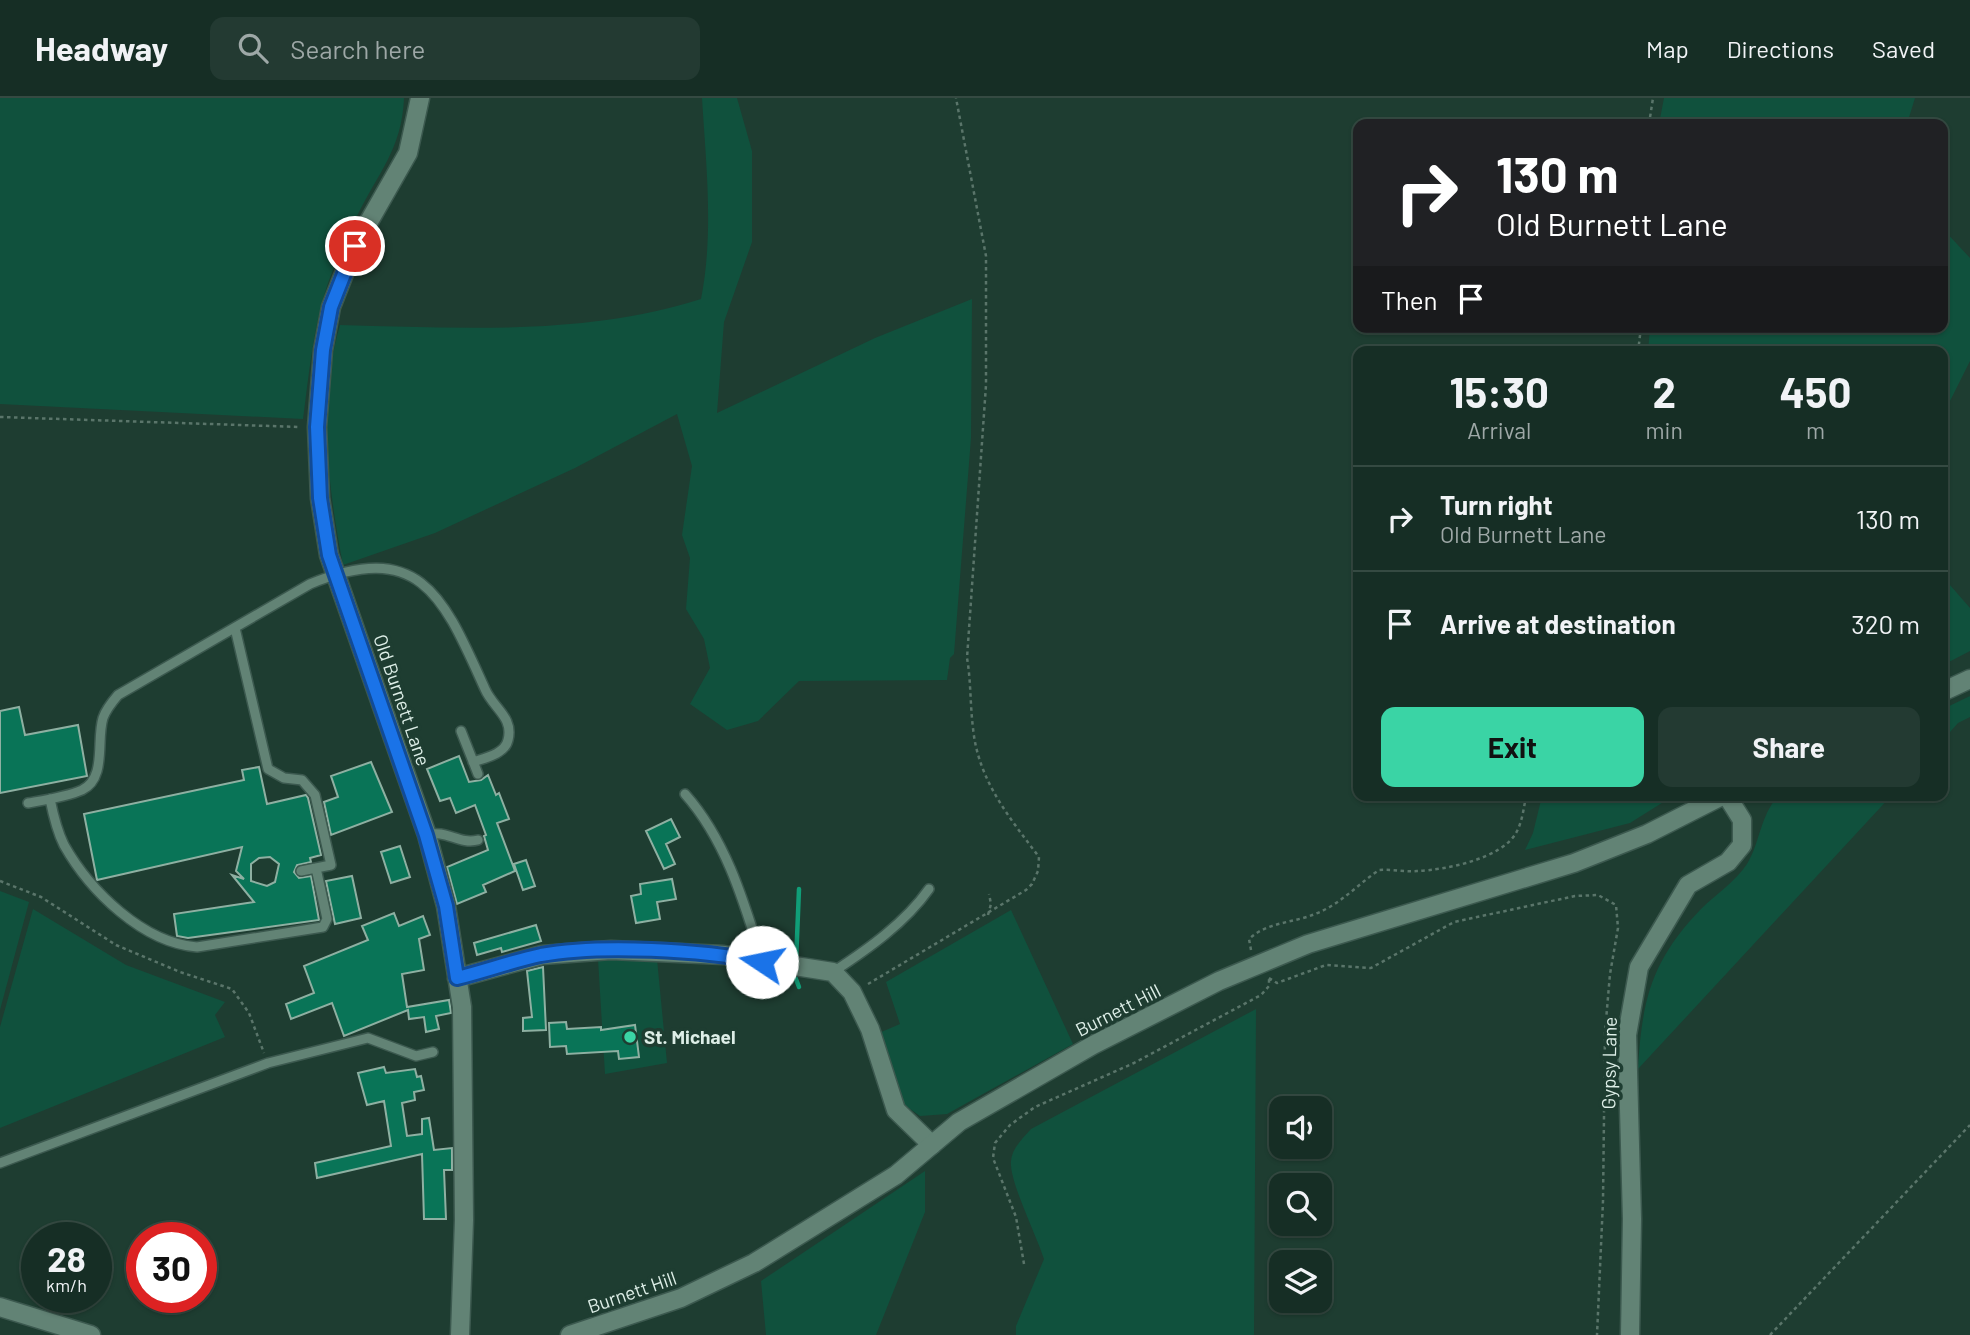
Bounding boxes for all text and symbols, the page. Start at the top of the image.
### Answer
search box [210,17,700,80]
text: Headway [35,28,168,68]
icon: search [234,29,272,67]
text: Search here [290,33,425,64]
text: Map [1646,34,1689,63]
text: Directions [1727,34,1834,63]
text: Saved [1872,34,1935,63]
text: 130 m [1496,144,1618,203]
icon: right [1381,147,1472,238]
text: Old Burnett Lane [1496,204,1728,242]
pin [325,216,385,276]
icon: arrive [336,227,374,265]
icon: arrive [1452,280,1490,318]
text: Then [1381,284,1438,315]
text: 15:30 [1450,366,1549,416]
text: 2 [1652,366,1676,416]
text: 450 [1779,366,1851,416]
text: Arrival [1467,416,1531,444]
text: min [1646,416,1683,444]
text: m [1806,416,1825,444]
text: Turn right [1440,489,1553,520]
icon: right [1381,500,1419,538]
text: 130 m [1856,503,1920,534]
text: Old Burnett Lane [1440,520,1607,548]
icon: arrive [1381,605,1419,643]
text: Arrive at destination [1440,608,1676,639]
text: 320 m [1851,608,1920,639]
street label: Old Burnett Lane [369,631,436,769]
button: Exit [1381,707,1644,787]
button: Share [1658,707,1920,787]
position arrow [725,925,799,999]
street label: Burnett Hill [1071,978,1164,1041]
street label: Gypsy Lane [1596,1016,1621,1110]
place label: St. Michael [644,1025,736,1048]
marker: St. Michael [622,1029,638,1045]
map controls [1269,1096,1332,1313]
button: sound [1269,1096,1332,1159]
button: search [1269,1173,1332,1236]
speed limit sign: 30 [126,1222,217,1313]
text: 28 [47,1237,86,1279]
button: layers [1269,1250,1332,1313]
street label: Burnett Hill [584,1266,679,1317]
text: km/h [46,1274,87,1296]

